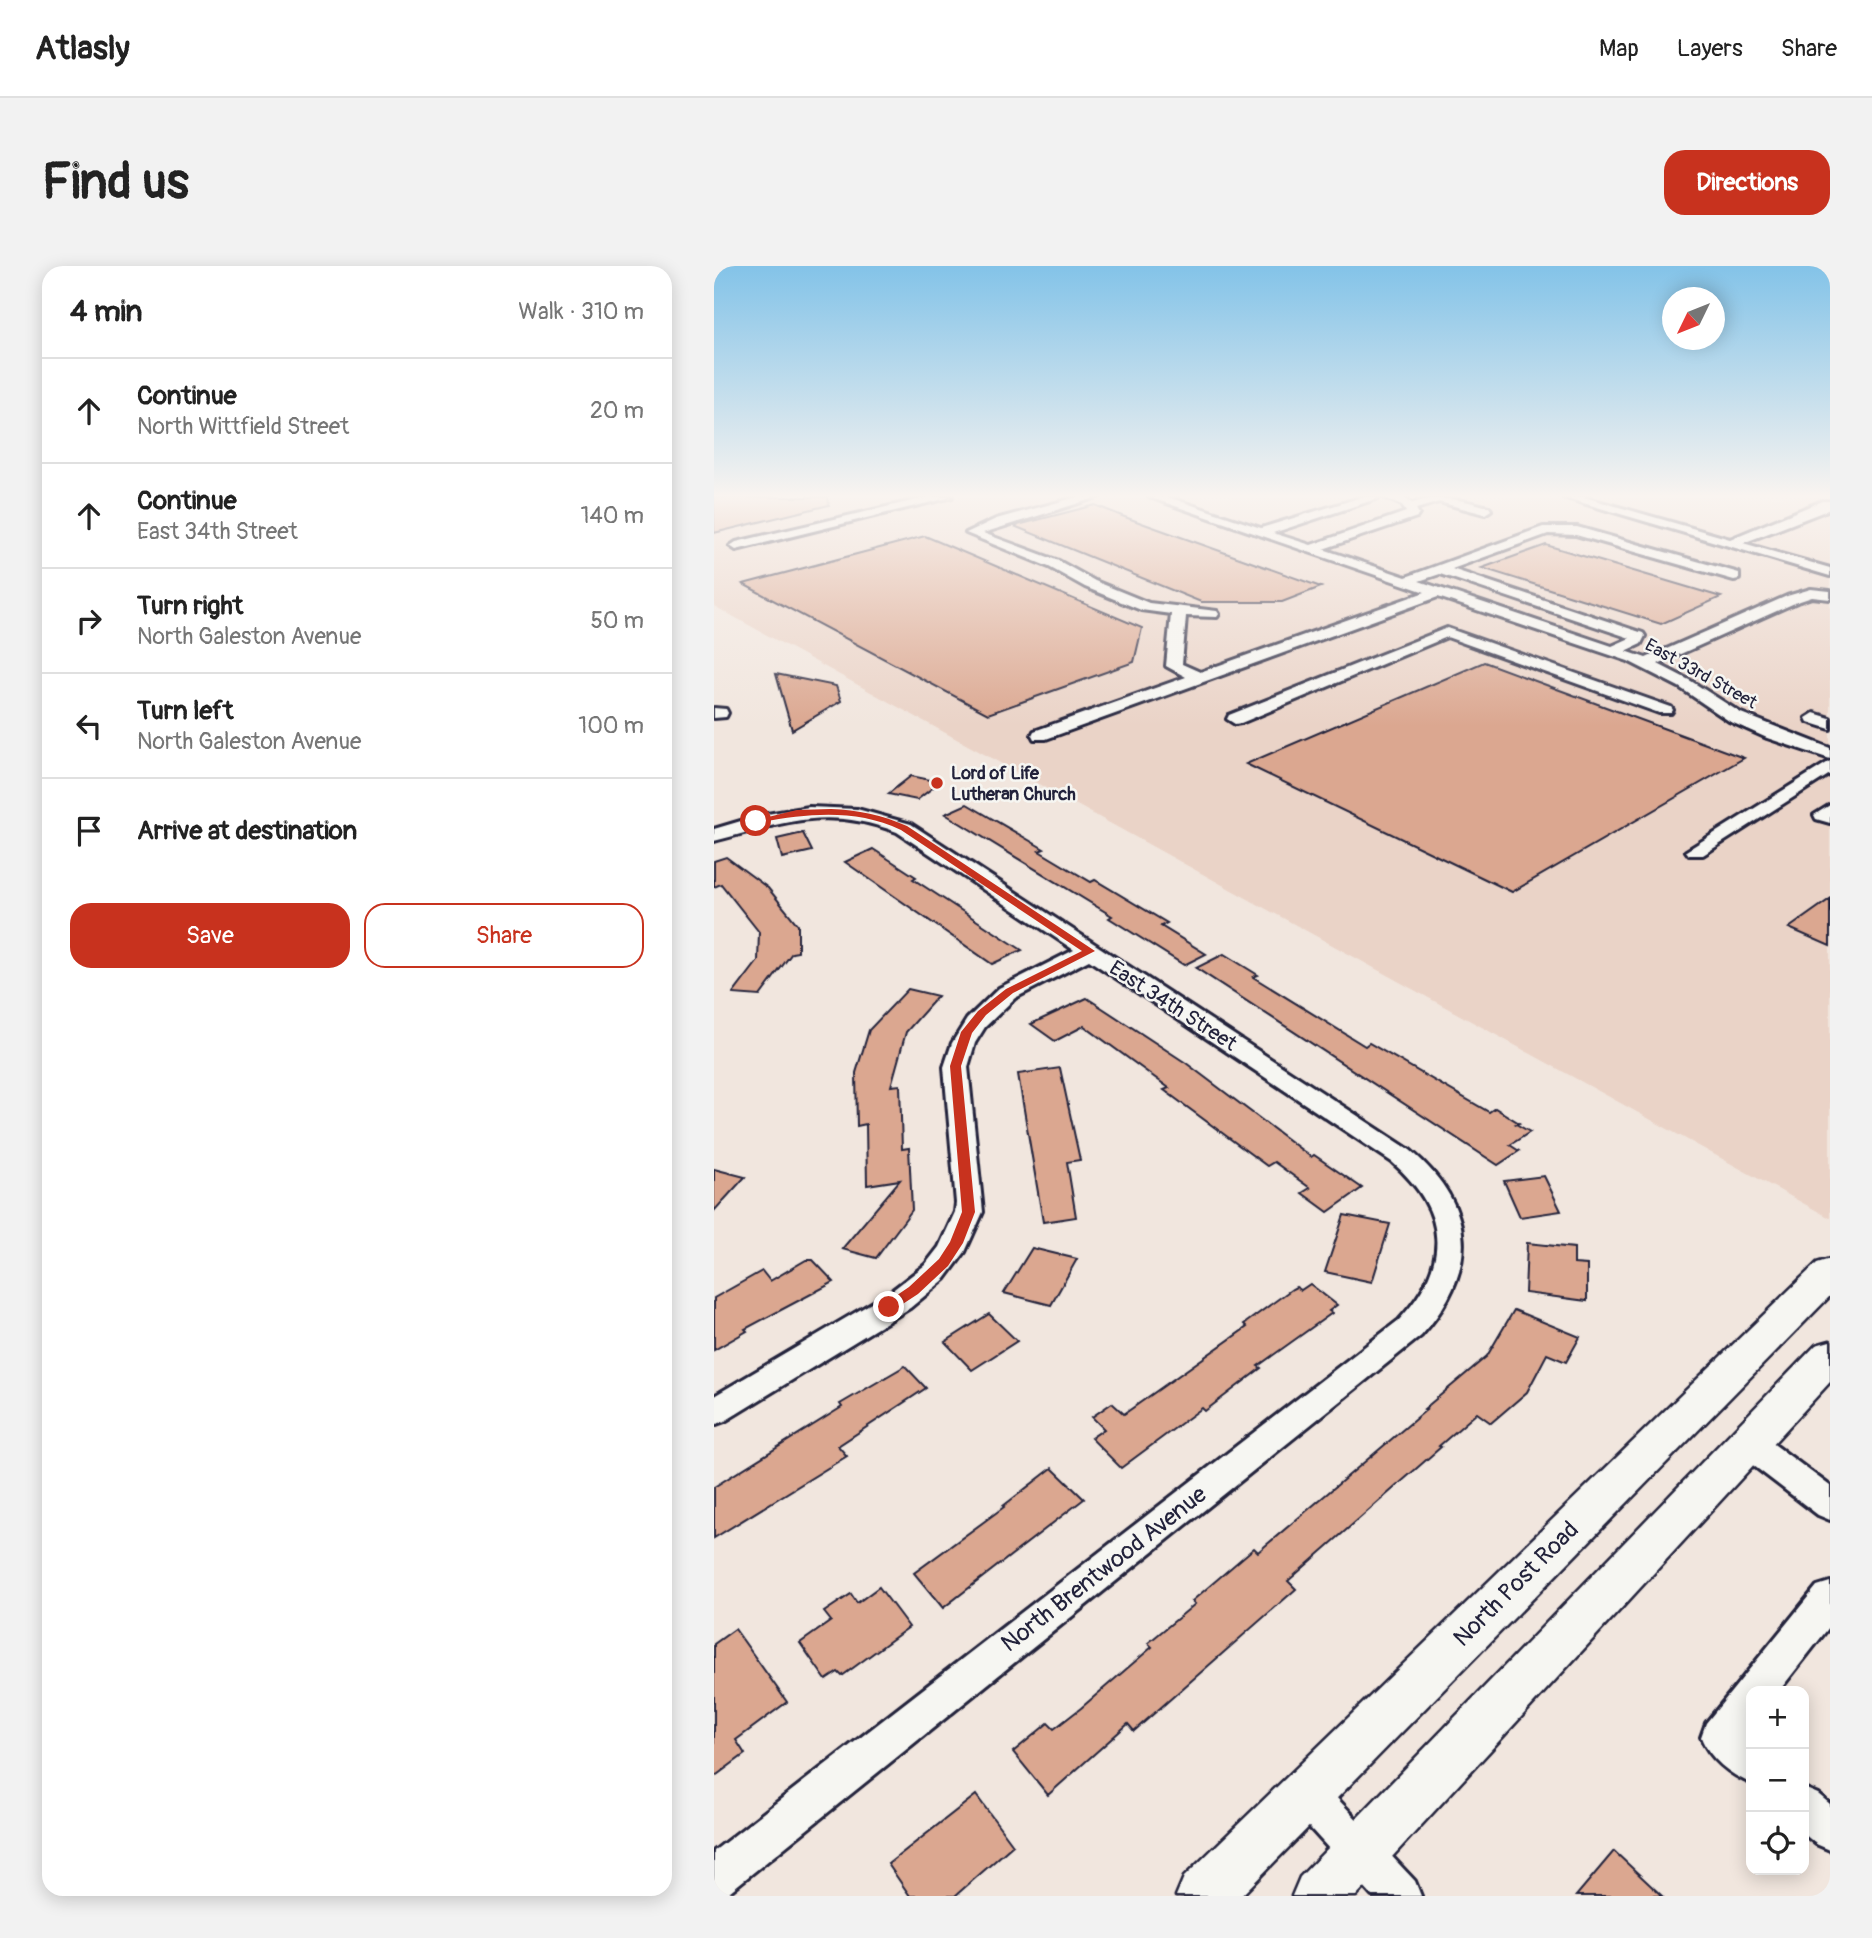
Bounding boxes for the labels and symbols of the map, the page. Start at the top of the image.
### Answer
north arrow [1662,287,1725,350]
street label: East 33rd Street [1641,634,1762,715]
place label: Lord of Life Lutheran Church [951,762,1076,806]
marker: Lord of Life Lutheran Church [929,775,945,791]
route start [740,805,771,836]
street label: East 34th Street [1104,955,1242,1058]
route end [873,1291,904,1322]
street label: North Brentwood Avenue [996,1480,1213,1658]
street label: North Post Road [1447,1515,1585,1653]

